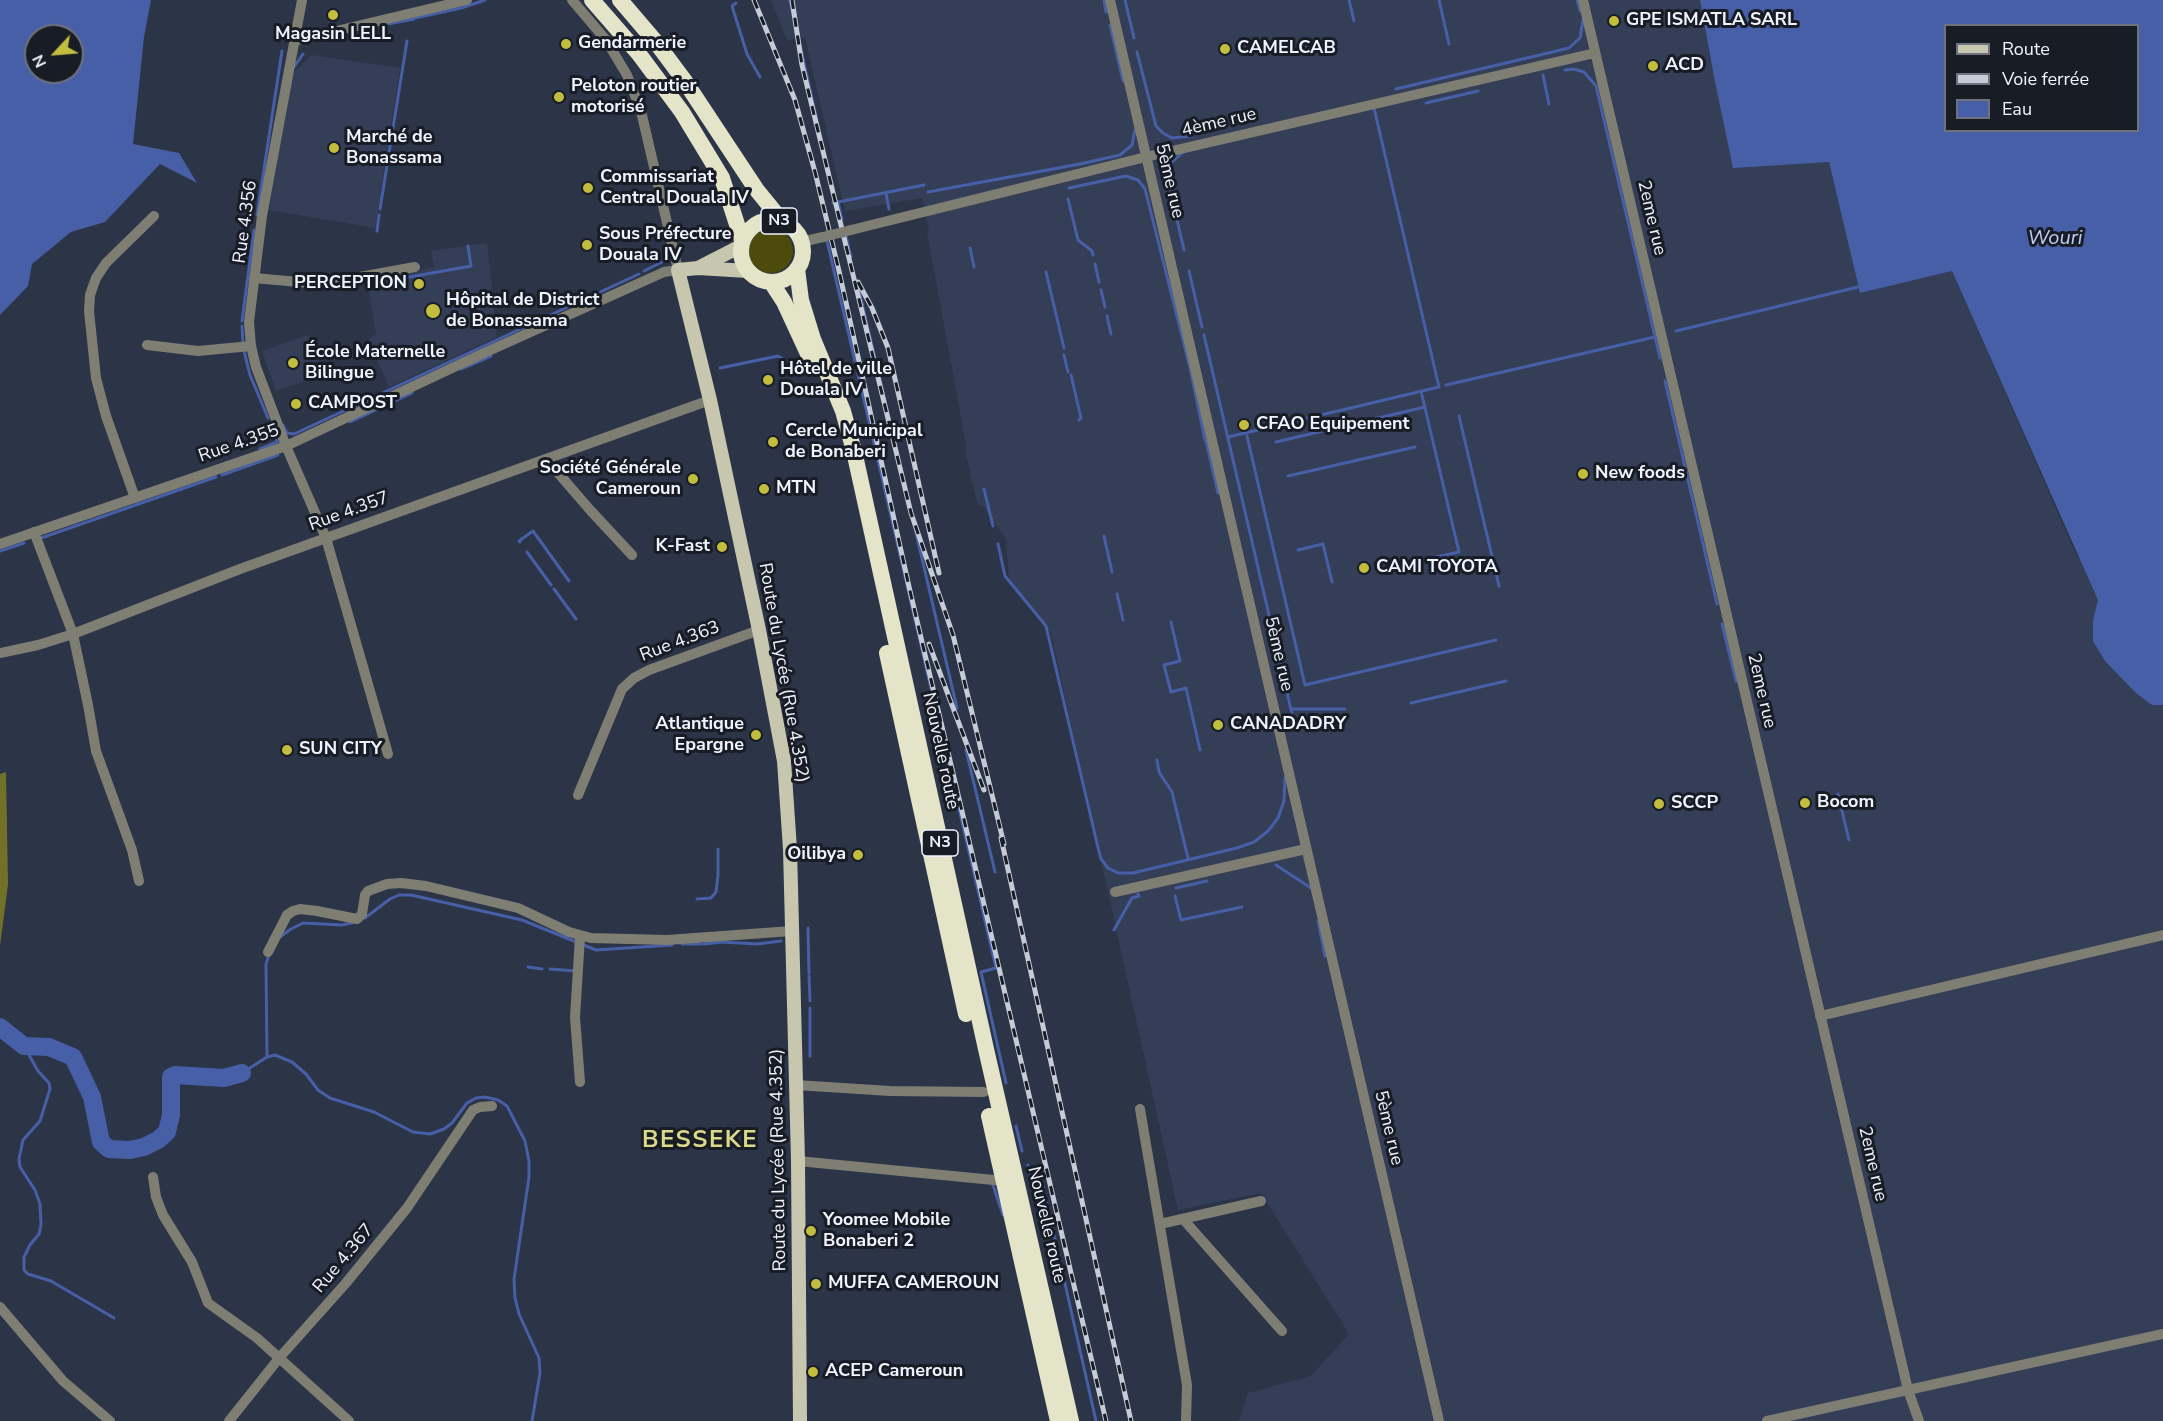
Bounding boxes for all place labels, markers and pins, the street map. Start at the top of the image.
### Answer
marker: Magasin LELL [326,8,340,22]
place label: GPE ISMATLA SARL [1626,10,1797,32]
marker: GPE ISMATLA SARL [1607,14,1621,28]
place label: Magasin LELL [275,24,391,46]
place label: Gendarmerie [578,33,686,55]
marker: Gendarmerie [559,37,573,51]
place label: CAMELCAB [1237,38,1336,60]
marker: CAMELCAB [1218,42,1232,56]
place label: ACD [1665,55,1704,77]
marker: ACD [1646,59,1660,73]
place label: Peloton routier motorisé [571,76,697,118]
marker: Peloton routier motorisé [552,90,566,104]
place label: Marché de Bonassama [346,127,442,170]
marker: Marché de Bonassama [327,141,341,155]
place label: Commissariat Central Douala IV [600,167,749,210]
marker: Commissariat Central Douala IV [581,181,595,195]
place label: Sous Préfecture Douala IV [599,224,732,266]
marker: Sous Préfecture Douala IV [580,238,594,252]
place label: PERCEPTION [294,273,407,295]
marker: PERCEPTION [412,277,426,291]
place label: Hôpital de District de Bonassama [446,290,599,332]
marker: Hôpital de District de Bonassama [424,302,442,320]
place label: École Maternelle Bilingue [305,342,445,385]
marker: École Maternelle Bilingue [286,356,300,370]
place label: Hôtel de ville Douala IV [780,359,892,401]
marker: Hôtel de ville Douala IV [761,373,775,387]
place label: CAMPOST [308,393,397,415]
marker: CAMPOST [289,397,303,411]
place label: CFAO Equipement [1256,414,1410,436]
marker: CFAO Equipement [1237,418,1251,432]
place label: Cercle Municipal de Bonaberi [785,421,923,464]
marker: Cercle Municipal de Bonaberi [766,435,780,449]
place label: Société Générale Cameroun [540,458,681,500]
place label: New foods [1595,463,1685,485]
marker: New foods [1576,467,1590,481]
marker: Société Générale Cameroun [686,472,700,486]
place label: MTN [776,478,816,500]
marker: MTN [757,482,771,496]
place label: K-Fast [656,536,710,558]
marker: K-Fast [715,540,729,554]
place label: CAMI TOYOTA [1376,557,1498,579]
marker: CAMI TOYOTA [1357,561,1371,575]
place label: Atlantique Epargne [655,714,744,756]
place label: CANADADRY [1230,714,1346,736]
marker: CANADADRY [1211,718,1225,732]
marker: Atlantique Epargne [749,728,763,742]
place label: SUN CITY [299,739,382,761]
marker: SUN CITY [280,743,294,757]
place label: Bocom [1817,792,1874,814]
place label: SCCP [1671,793,1718,815]
marker: Bocom [1798,796,1812,810]
marker: SCCP [1652,797,1666,811]
place label: Oilibya [787,844,846,866]
marker: Oilibya [851,848,865,862]
place label: Yoomee Mobile Bonaberi 2 [823,1210,950,1252]
marker: Yoomee Mobile Bonaberi 2 [804,1224,818,1238]
place label: MUFFA CAMEROUN [828,1273,999,1295]
marker: MUFFA CAMEROUN [809,1277,823,1291]
place label: ACEP Cameroun [825,1361,963,1383]
marker: ACEP Cameroun [806,1365,820,1379]

